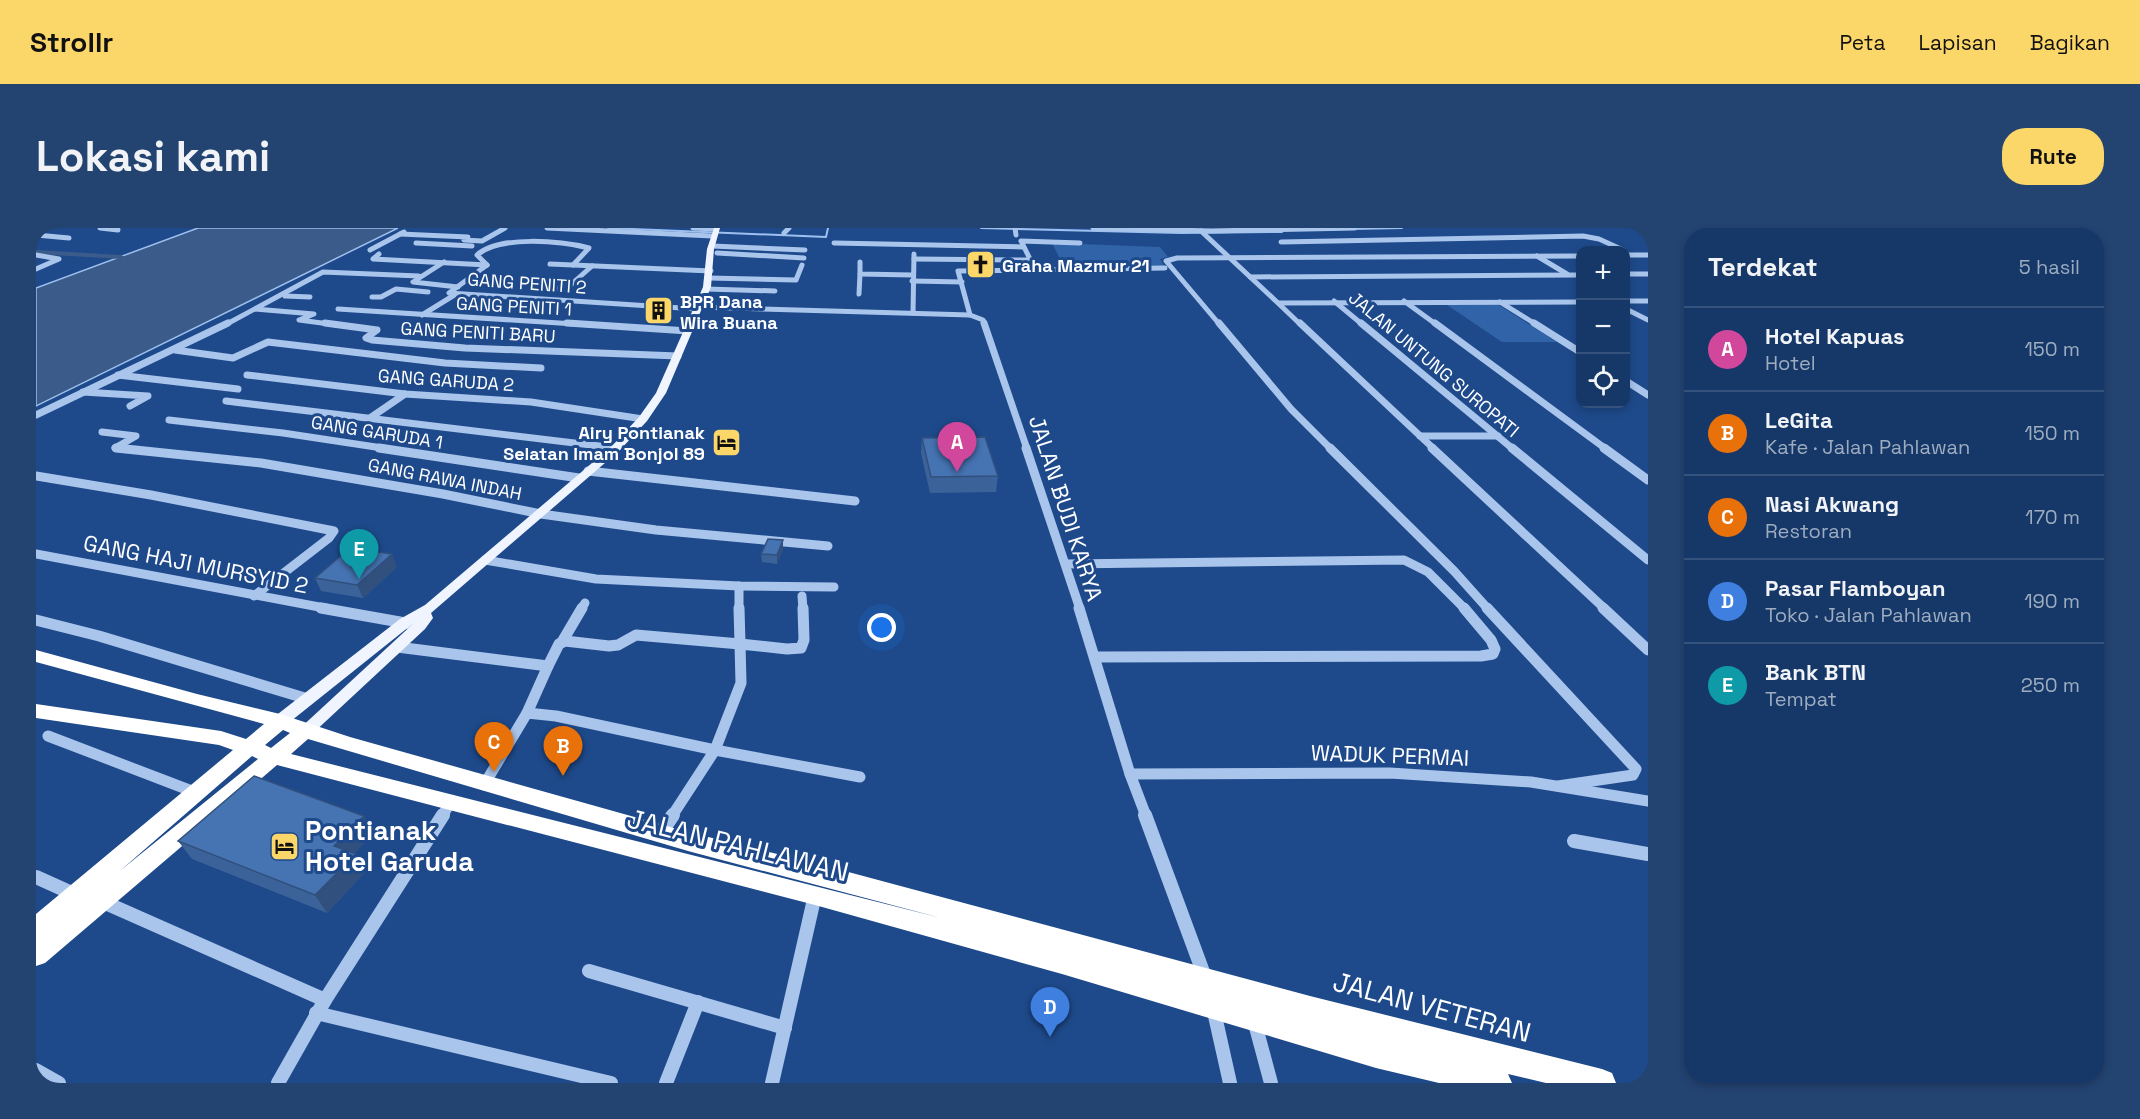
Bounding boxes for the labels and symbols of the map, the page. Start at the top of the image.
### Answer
church icon: Graha Mazmur 21 [965,249,997,281]
place label: Graha Mazmur 21 [1002,254,1150,277]
street label: GANG PENITI 2 [467,267,587,299]
street label: JALAN UNTUNG SUROPATI [1344,286,1524,442]
place label: BPR Dana Wira Buana [680,290,778,334]
street label: GANG PENITI 1 [455,291,573,321]
building icon: BPR Dana Wira Buana [643,295,675,327]
street label: GANG PENITI BARU [400,316,556,348]
street label: GANG GARUDA 2 [377,364,515,396]
street label: GANG GARUDA 1 [309,410,445,454]
street label: JALAN BUDI KARYA [1023,412,1109,605]
place label: Airy Pontianak Selatan Imam Bonjol 89 [503,421,705,465]
pin: A [938,422,976,472]
hotel icon: Airy Pontianak Selatan Imam Bonjol 89 [710,426,742,458]
street label: GANG RAWA INDAH [366,453,524,505]
street label: GANG HAJI MURSYID 2 [81,528,311,600]
pin: E [340,530,378,579]
your location [867,613,896,642]
pin: C [474,722,514,772]
pin: B [544,726,582,776]
street label: WADUK PERMAI [1310,738,1470,772]
street label: JALAN PAHLAWAN [624,801,852,889]
place label: Pontianak Hotel Garuda [305,813,474,879]
hotel icon: Pontianak Hotel Garuda [268,830,300,862]
street label: JALAN VETERAN [1329,964,1535,1050]
pin: D [1030,988,1070,1037]

